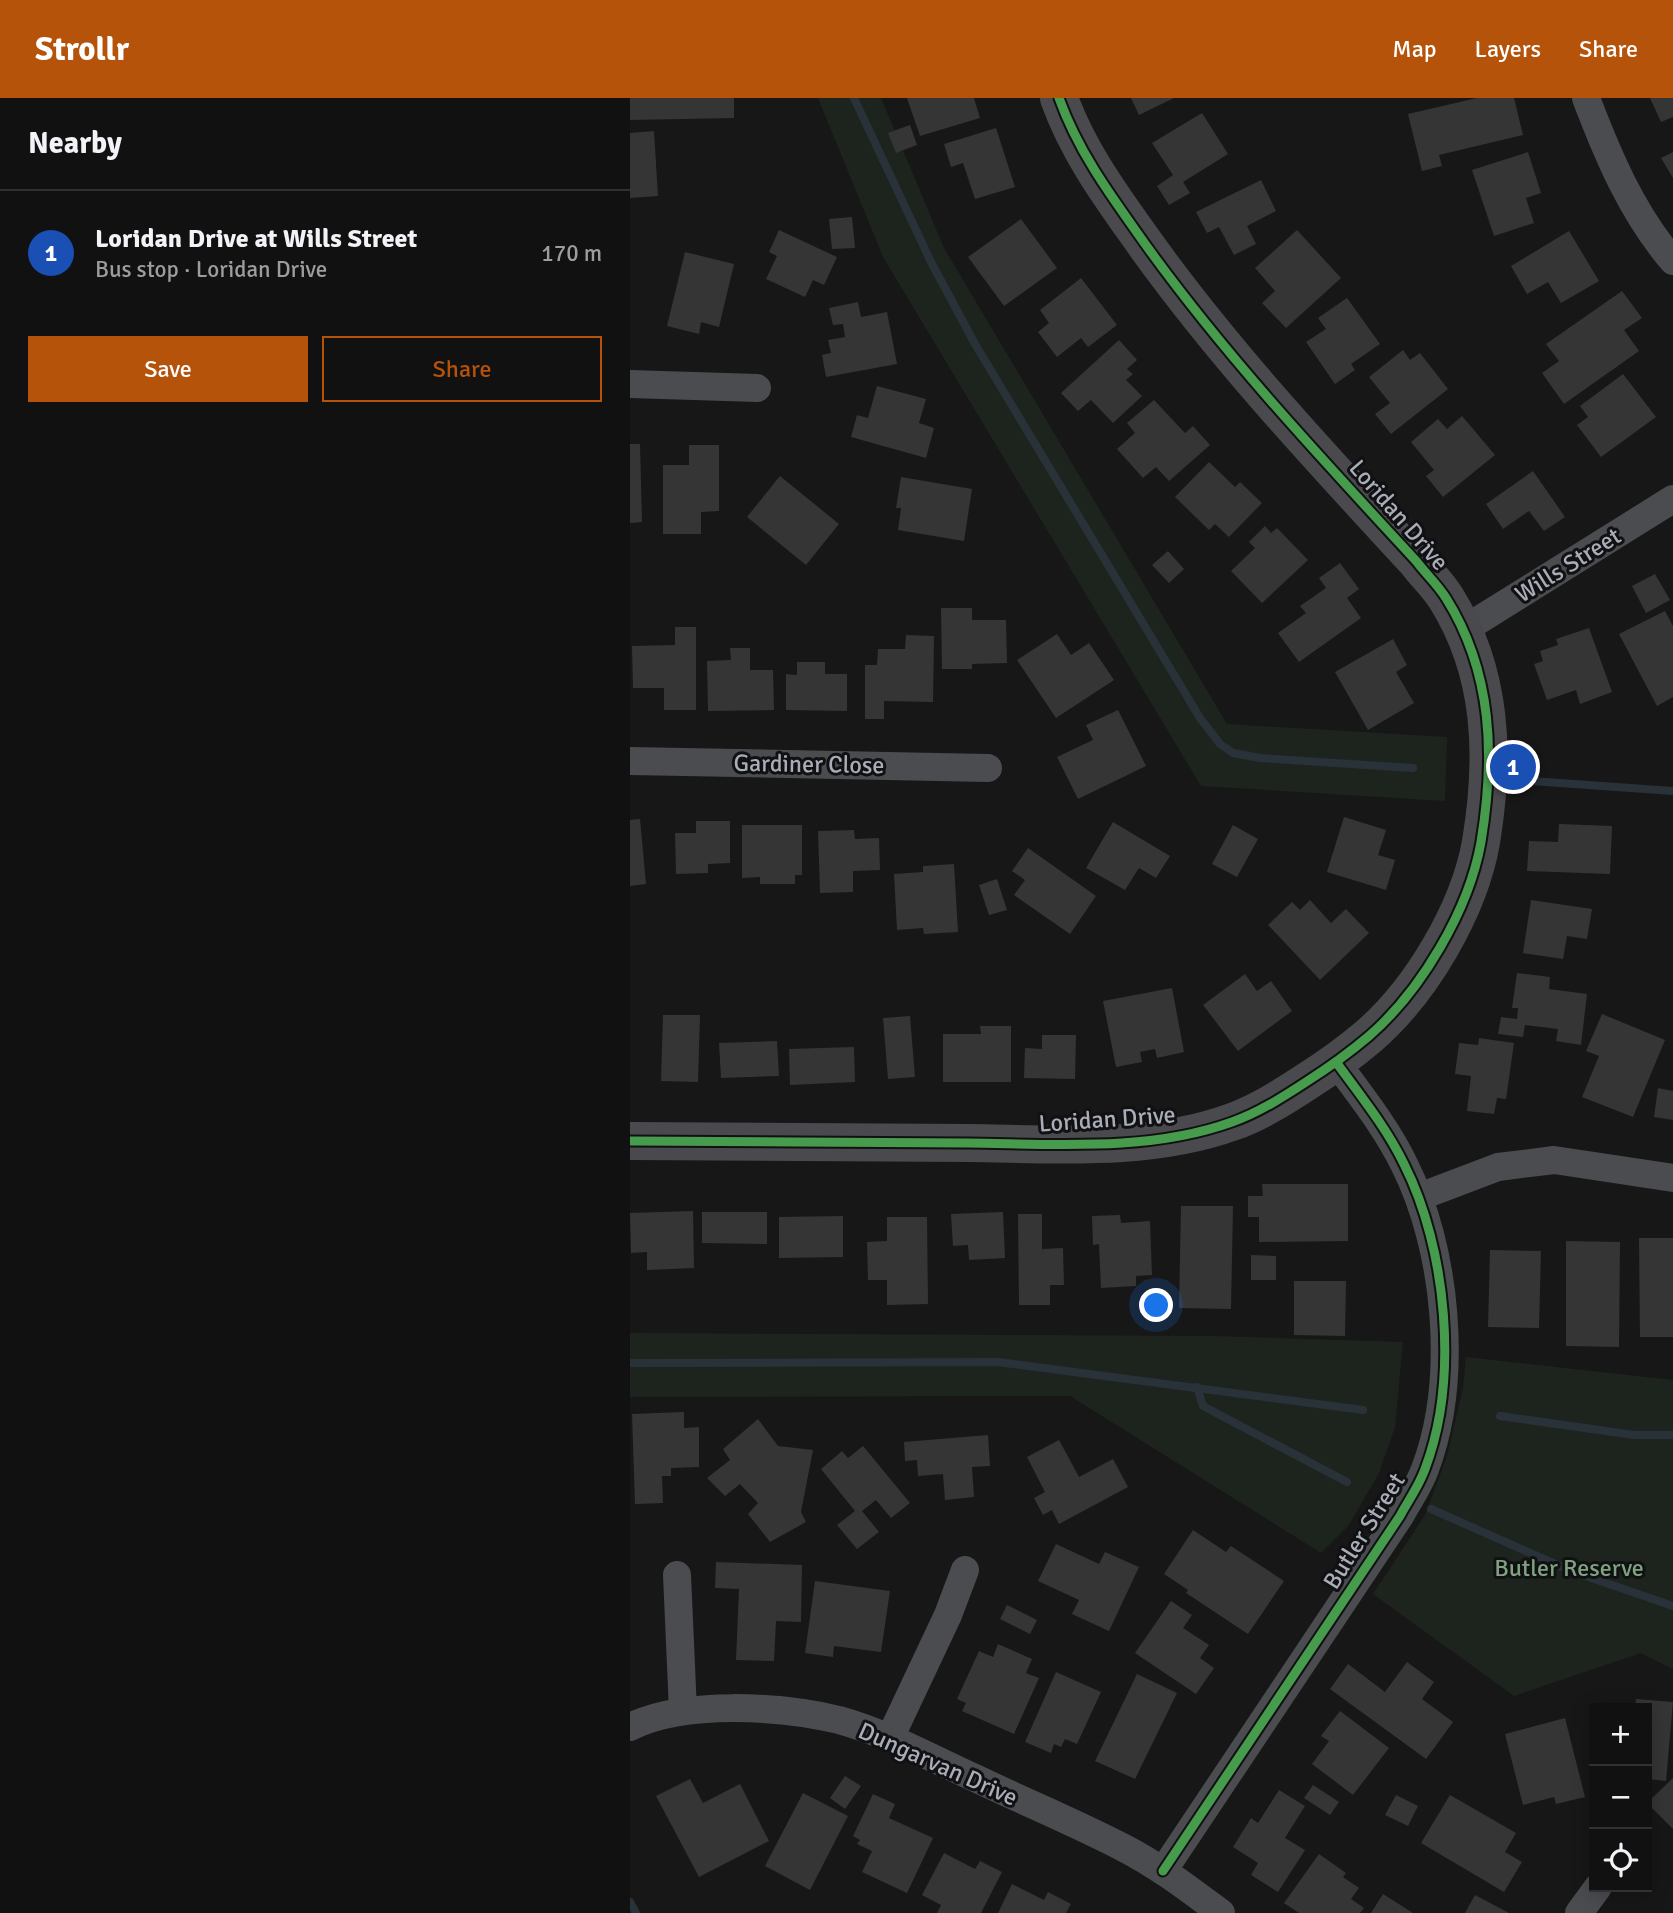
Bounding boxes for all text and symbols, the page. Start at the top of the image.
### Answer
text: Strollr [35,29,129,70]
text: Map [1392,34,1437,64]
text: Layers [1475,34,1541,64]
text: Share [1579,34,1638,64]
text: Nearby [28,125,122,162]
text: Loridan Drive at Wills Street [95,223,417,255]
text: 1 [45,239,57,268]
text: 170 m [541,239,602,268]
text: Bus stop · Loridan Drive [95,255,327,284]
button: Save [28,336,308,402]
button: Share [322,336,602,402]
street label: Loridan Drive [1343,453,1455,577]
street label: Wills Street [1510,521,1626,609]
pin: 1 [1490,741,1536,793]
street label: Gardiner Close [733,748,885,780]
street label: Loridan Drive [1038,1099,1176,1139]
your location [1139,1288,1173,1322]
street label: Butler Street [1316,1467,1412,1595]
park label: Butler Reserve [1494,1553,1644,1583]
map controls [1589,1703,1652,1892]
button: + [1589,1703,1652,1766]
street label: Dungarvan Drive [854,1715,1022,1813]
button: − [1589,1766,1652,1829]
button: locate [1589,1829,1652,1892]

